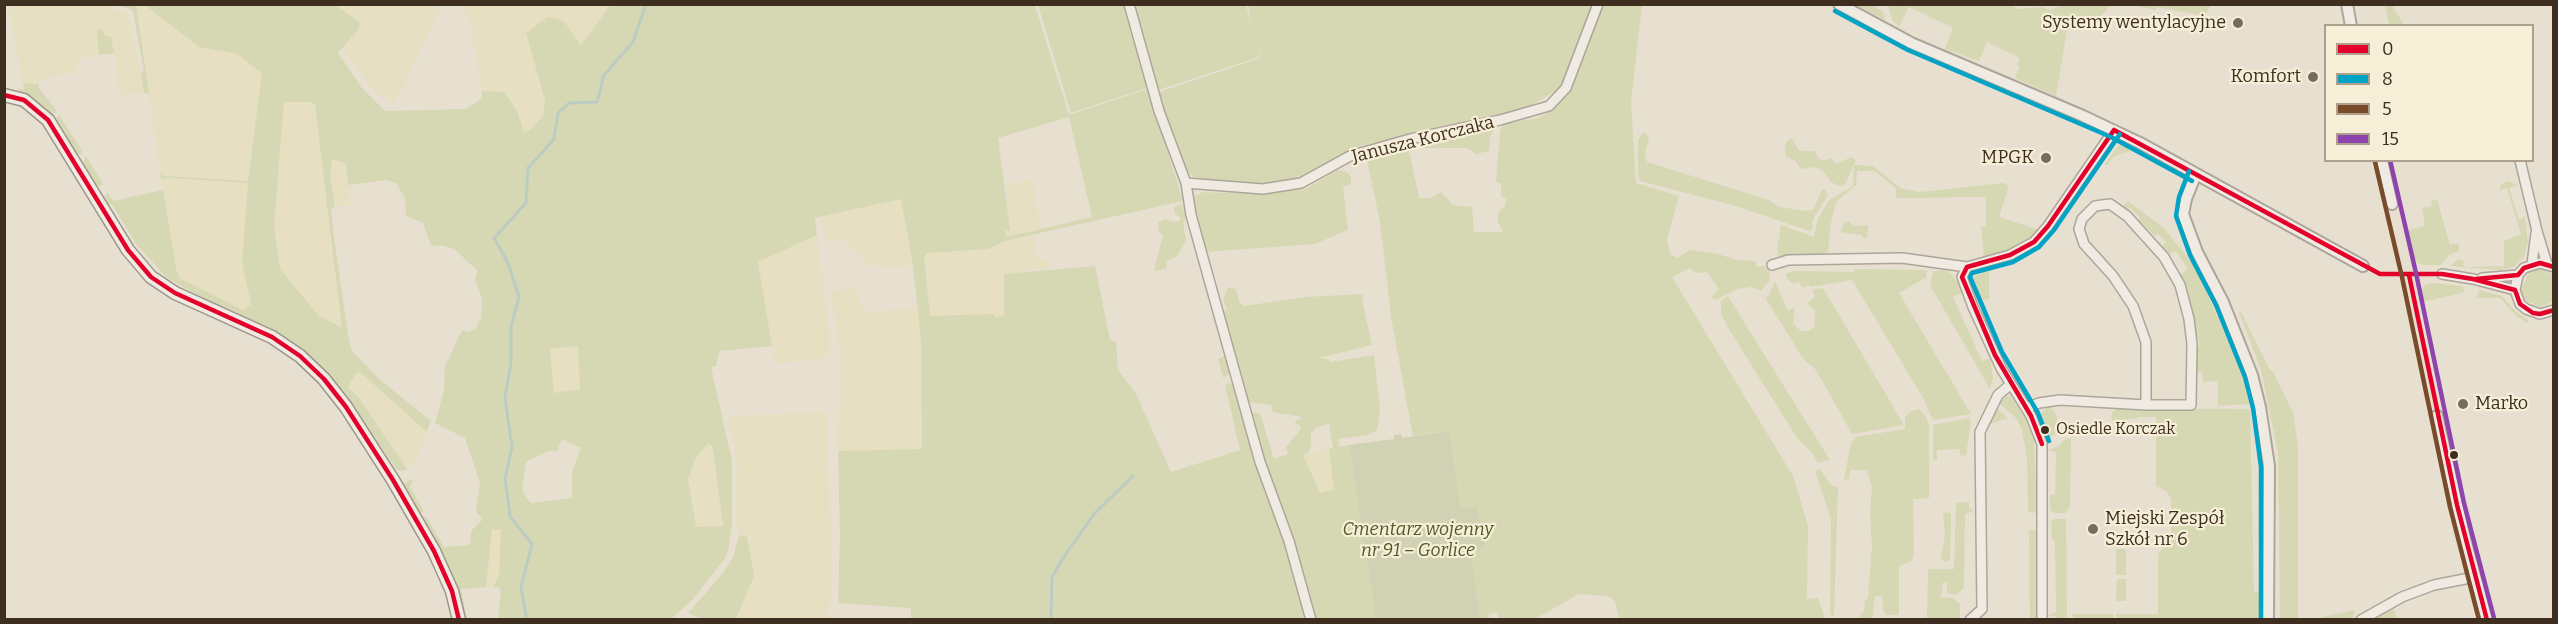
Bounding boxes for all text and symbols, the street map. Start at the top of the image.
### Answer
place label: Systemy wentylacyjne [2042,12,2226,34]
marker: Systemy wentylacyjne [2231,16,2245,30]
legend [2324,24,2534,162]
text: 0 [2382,38,2394,60]
place label: Komfort [2231,66,2301,88]
text: 8 [2382,68,2393,90]
marker: Komfort [2306,70,2320,84]
text: 5 [2382,98,2392,120]
street label: Janusza Korczaka [1350,112,1496,168]
text: 15 [2382,128,2399,150]
place label: MPGK [1981,147,2034,169]
marker: MPGK [2039,151,2053,165]
place label: Marko [2475,393,2528,415]
marker: Marko [2456,397,2470,411]
place label: Osiedle Korczak [2056,420,2175,440]
marker: Osiedle Korczak [2039,424,2051,436]
unlabelled marker [2448,449,2460,461]
place label: Miejski Zespół Szkół nr 6 [2105,508,2225,550]
park label: Cmentarz wojenny nr 91 – Gorlice [1343,519,1493,562]
marker: Miejski Zespół Szkół nr 6 [2086,522,2100,536]

